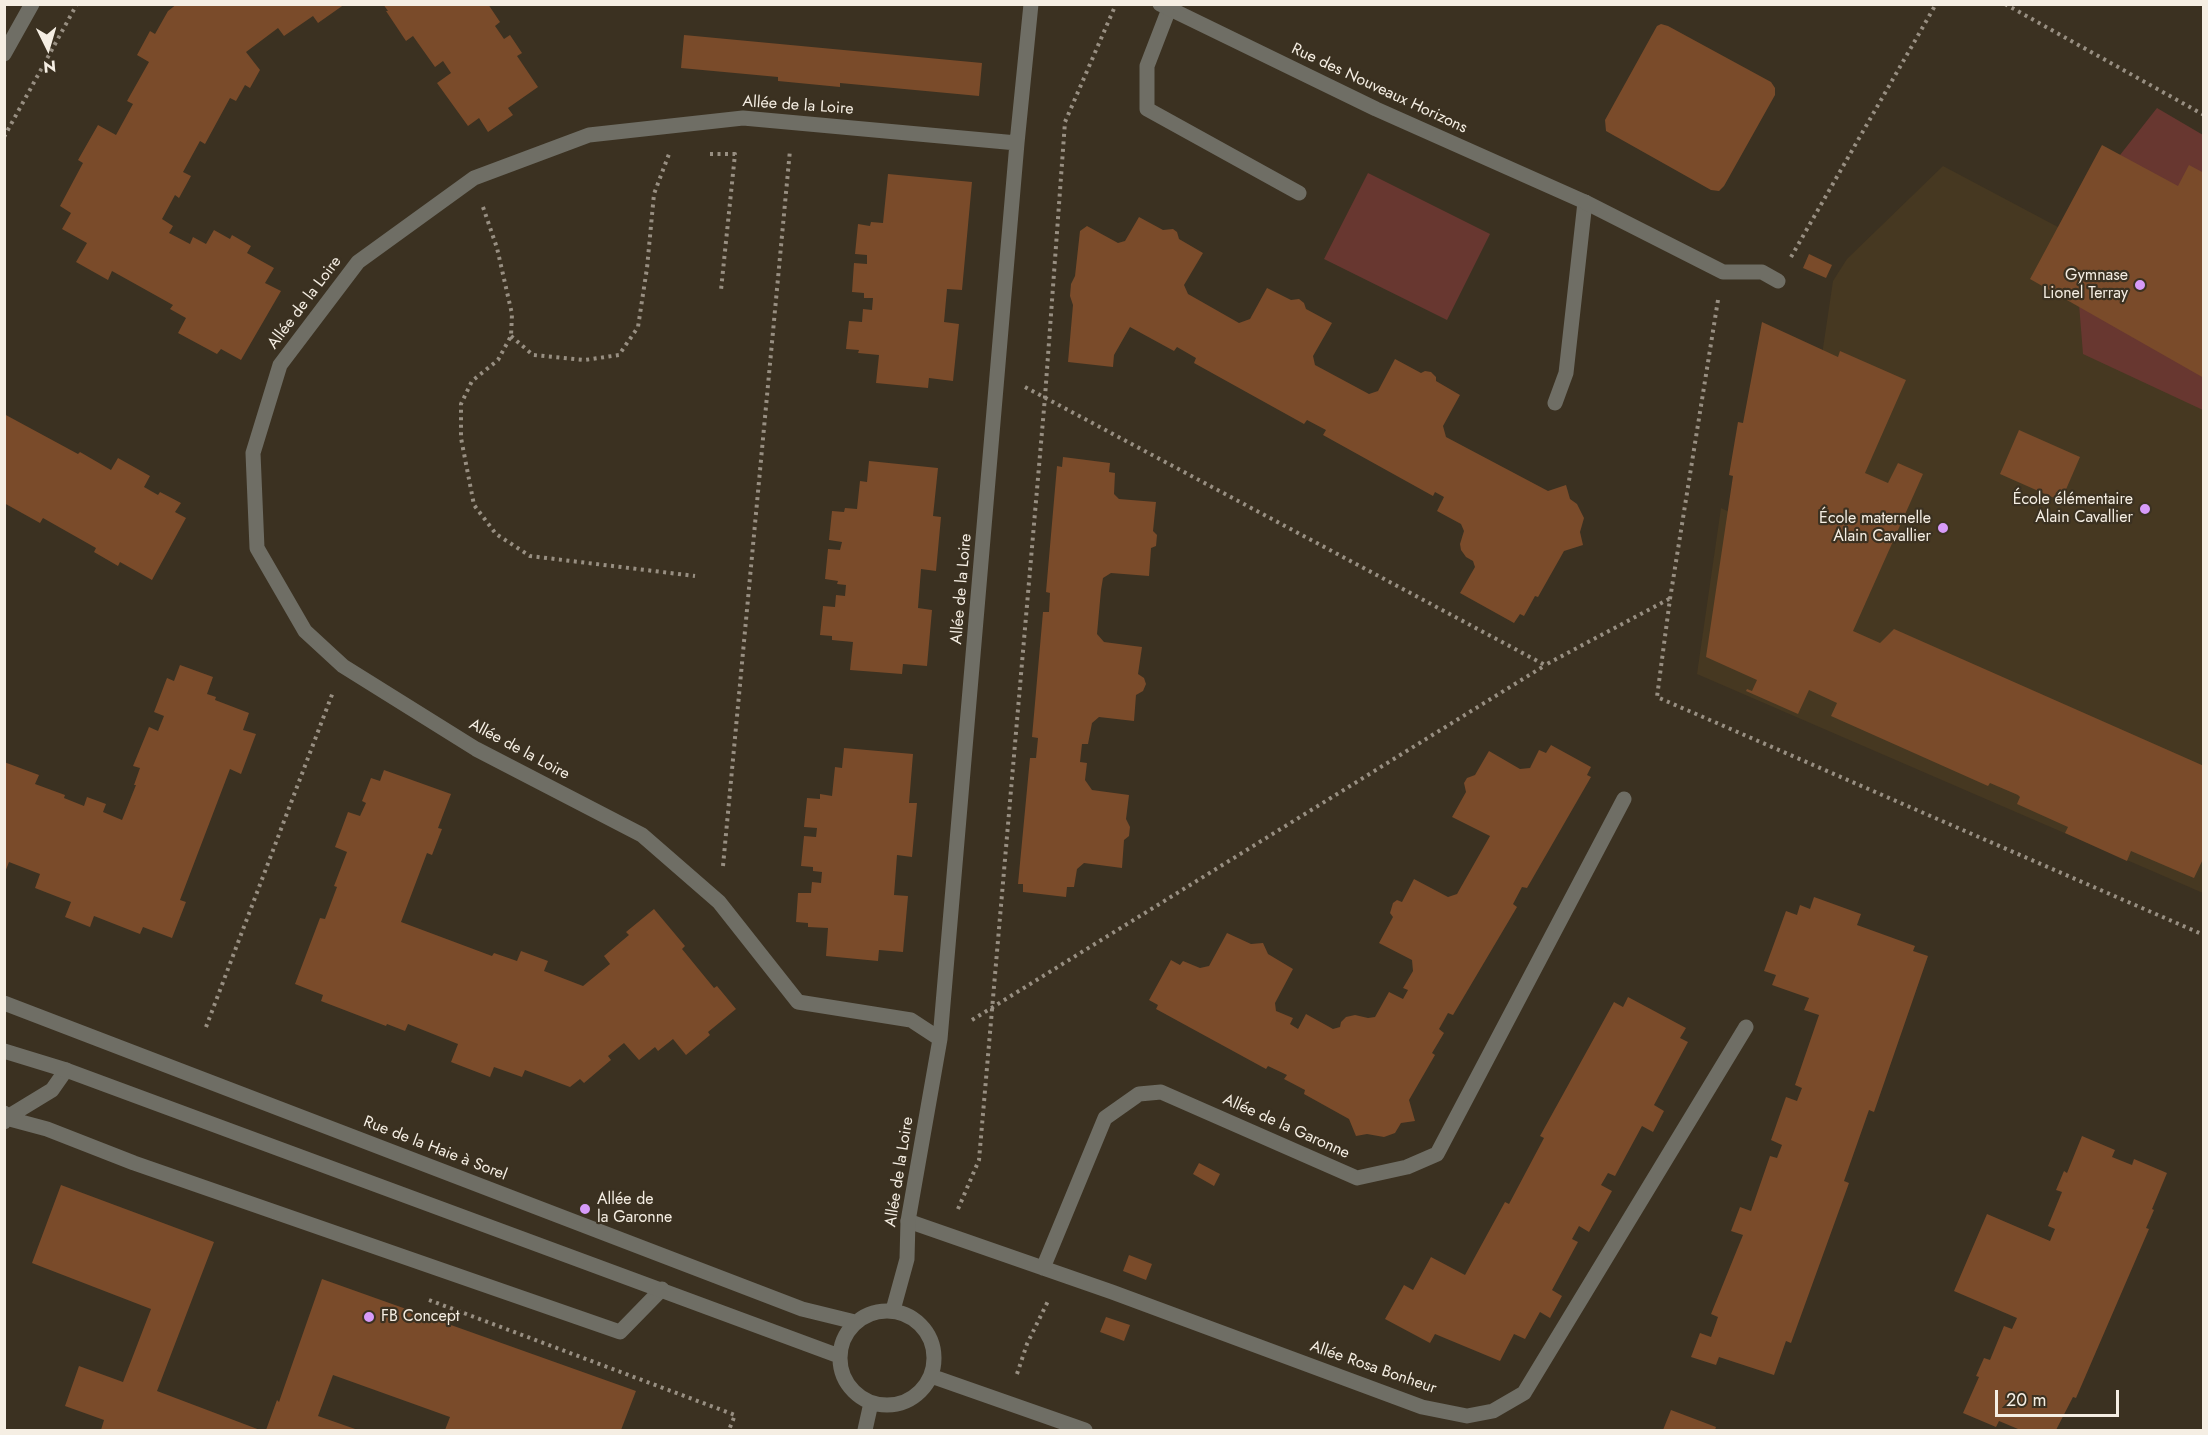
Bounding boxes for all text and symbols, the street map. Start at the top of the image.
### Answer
north arrow [18,18,78,78]
street label: Rue des Nouveaux Horizons [1288,40,1470,138]
text: N [42,54,57,78]
street label: Allée de la Loire [742,93,854,119]
street label: Allée de la Loire [264,253,346,353]
place label: Gymnase Lionel Terray [2043,266,2128,304]
marker: Gymnase Lionel Terray [2133,278,2147,292]
place label: École élémentaire Alain Cavallier [2013,490,2133,528]
marker: École élémentaire Alain Cavallier [2138,502,2152,516]
place label: École maternelle Alain Cavallier [1819,509,1931,547]
marker: École maternelle Alain Cavallier [1936,521,1950,535]
street label: Allée de la Loire [948,533,976,645]
street label: Allée de la Loire [465,715,573,785]
street label: Allée de la Garonne [1220,1090,1352,1164]
street label: Rue de la Haie à Sorel [360,1113,510,1185]
street label: Allée de la Loire [882,1116,918,1228]
place label: Allée de la Garonne [597,1190,672,1228]
marker: Allée de la Garonne [578,1202,592,1216]
place label: FB Concept [381,1307,460,1327]
marker: FB Concept [362,1310,376,1324]
street label: Allée Rosa Bonheur [1307,1337,1439,1399]
scale bar [1998,1378,2122,1416]
text: 20 m [2006,1387,2046,1413]

